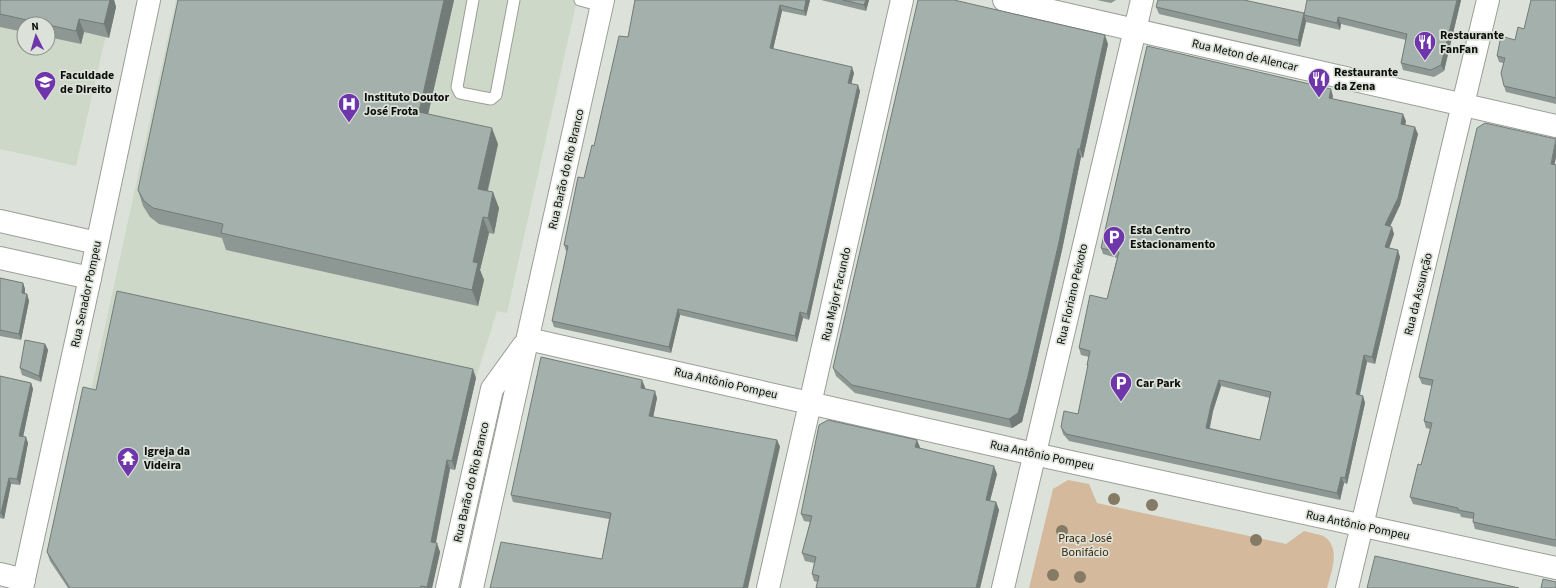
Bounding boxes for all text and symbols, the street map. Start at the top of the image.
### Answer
north arrow [16,16,56,56]
text: N [31,19,39,34]
place label: Restaurante FanFan [1440,27,1504,58]
restaurant icon: Restaurante FanFan [1412,29,1438,62]
street label: Rua Meton de Alencar [1190,35,1300,76]
place label: Restaurante da Zena [1334,64,1398,95]
restaurant icon: Restaurante da Zena [1306,66,1332,99]
place label: Faculdade de Direito [60,67,114,98]
school or university icon: Faculdade de Direito [32,69,58,102]
place label: Instituto Doutor José Frota [364,89,449,120]
hospital icon: Instituto Doutor José Frota [336,91,362,124]
street label: Rua Barão do Rio Branco [544,107,589,231]
place label: Esta Centro Estacionamento [1130,222,1216,253]
parking icon: Esta Centro Estacionamento [1101,224,1127,257]
street label: Rua Senador Pompeu [67,239,106,349]
street label: Rua Floriano Peixoto [1053,242,1092,346]
street label: Rua Major Facundo [817,245,856,343]
street label: Rua da Assunção [1400,251,1437,337]
street label: Rua Antônio Pompeu [672,363,779,404]
parking icon: Car Park [1108,370,1134,403]
place label: Car Park [1136,375,1181,392]
street label: Rua Barão do Rio Branco [449,420,494,544]
street label: Rua Antônio Pompeu [988,436,1095,475]
place label: Igreja da Videira [143,443,190,474]
temple icon: Igreja da Videira [115,445,141,478]
street label: Rua Antônio Pompeu [1304,506,1411,545]
park label: Praça José Bonifácio [1058,530,1112,561]

